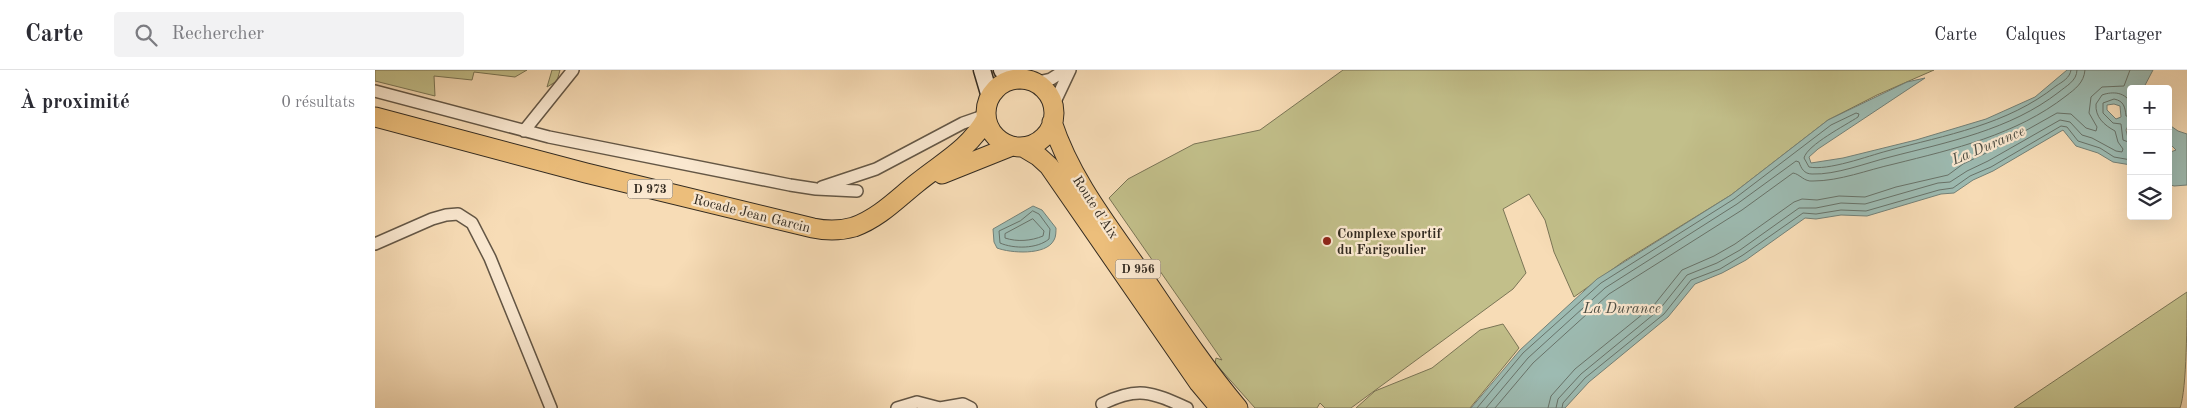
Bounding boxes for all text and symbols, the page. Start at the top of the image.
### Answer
search box [114,12,464,57]
icon: search [132,21,160,49]
text: Carte [25,23,84,47]
text: Rechercher [172,25,264,44]
text: Carte [1934,26,1977,44]
text: Calques [2005,26,2066,44]
text: Partager [2094,26,2162,44]
map controls [2127,85,2172,220]
button: + [2127,85,2172,130]
text: À proximité [20,92,130,113]
text: 0 résultats [281,95,355,111]
water label: La Durance [1949,124,2027,169]
button: − [2127,130,2172,175]
street label: Route d'Aix [1070,173,1121,242]
button: layers [2127,175,2172,220]
road number: D 973 [627,180,673,198]
street label: Rocade Jean Garcin [692,193,812,235]
place label: Complexe sportif du Farigoulier [1337,227,1442,257]
marker: Complexe sportif du Farigoulier [1321,235,1333,247]
road number: D 956 [1115,260,1161,278]
water label: La Durance [1582,302,1661,317]

